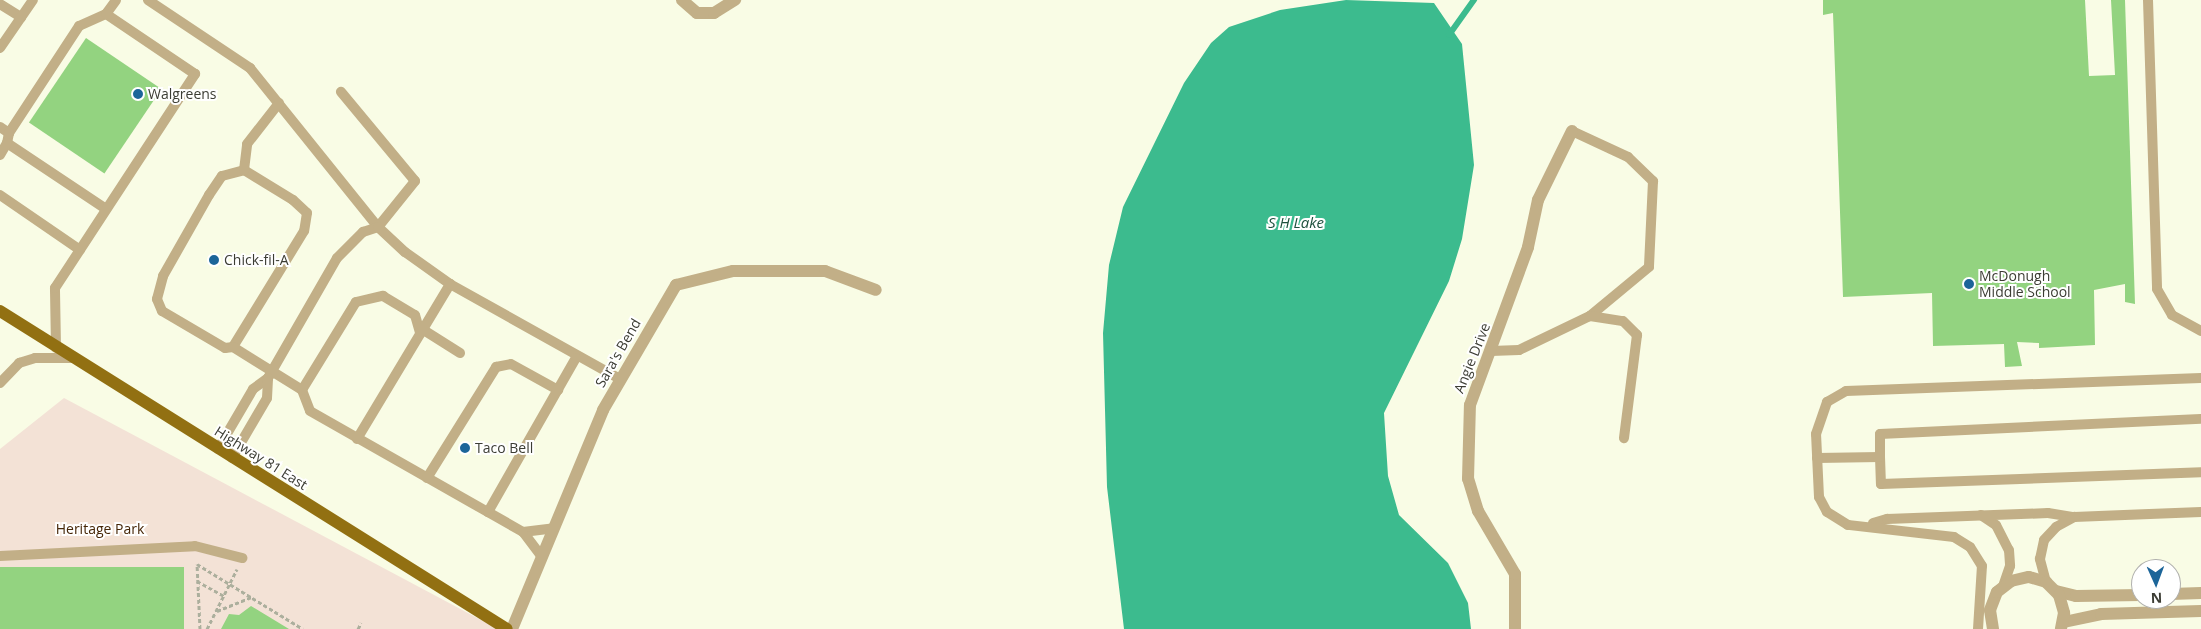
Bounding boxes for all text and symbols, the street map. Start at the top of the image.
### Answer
place label: Walgreens [148,86,217,102]
marker: Walgreens [132,88,144,100]
water label: S H Lake [1268,214,1324,232]
place label: Chick-fil-A [224,252,289,268]
marker: Chick-fil-A [208,254,220,266]
place label: McDonugh Middle School [1979,268,2071,300]
marker: McDonugh Middle School [1963,278,1975,290]
street label: Sara's Bend [592,316,644,390]
street label: Angie Drive [1450,320,1494,396]
street label: Highway 81 East [212,423,310,493]
place label: Taco Bell [475,440,533,456]
marker: Taco Bell [459,442,471,454]
park label: Heritage Park [56,521,144,537]
north arrow [2131,559,2181,609]
text: N [2150,589,2163,608]

